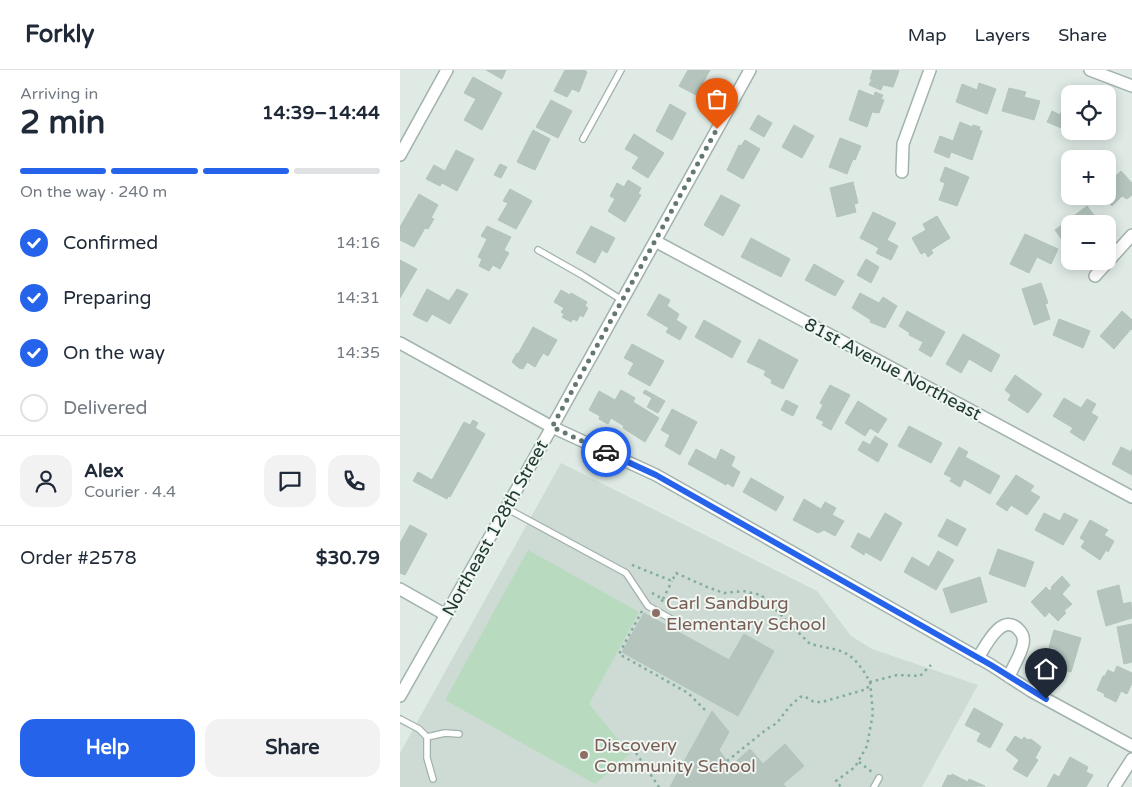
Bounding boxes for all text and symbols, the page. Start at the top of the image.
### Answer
text: Forkly [25,20,94,49]
text: Map [908,24,947,46]
text: Layers [975,24,1030,46]
text: Share [1058,24,1107,46]
pin [696,78,738,129]
text: Arriving in [20,84,98,104]
icon: bag [703,85,731,113]
map controls [1061,85,1116,270]
button: locate [1061,85,1116,140]
text: 14:39–14:44 [262,102,380,124]
text: 2 min [20,104,105,142]
button: + [1061,150,1116,205]
text: On the way · 240 m [20,182,167,202]
button: − [1061,215,1116,270]
icon: check [20,229,48,257]
text: Confirmed [63,232,158,254]
text: 14:16 [336,233,380,253]
icon: check [20,284,48,312]
text: Preparing [63,287,152,309]
text: 14:31 [336,288,380,308]
street label: 81st Avenue Northeast [801,313,985,425]
icon: check [20,339,48,367]
text: On the way [63,342,165,364]
text: 14:35 [336,343,380,363]
text: Delivered [63,397,148,419]
courier [581,427,631,477]
street label: Northeast 128th Street [437,436,553,620]
icon: car [592,438,620,466]
button: person [20,455,72,507]
button: chat [264,455,316,507]
button: phone [328,455,380,507]
text: Alex [84,460,124,482]
text: Courier · 4.4 [84,482,176,502]
text: Order #2578 [20,547,137,569]
text: $30.79 [316,547,380,569]
place label: Carl Sandburg Elementary School [666,592,826,635]
marker: Carl Sandburg Elementary School [650,607,662,619]
pin [1025,648,1067,699]
icon: home [1032,655,1060,683]
button: Help [20,719,195,777]
button: Share [205,719,380,777]
place label: Discovery Community School [594,734,756,777]
marker: Discovery Community School [578,749,590,761]

